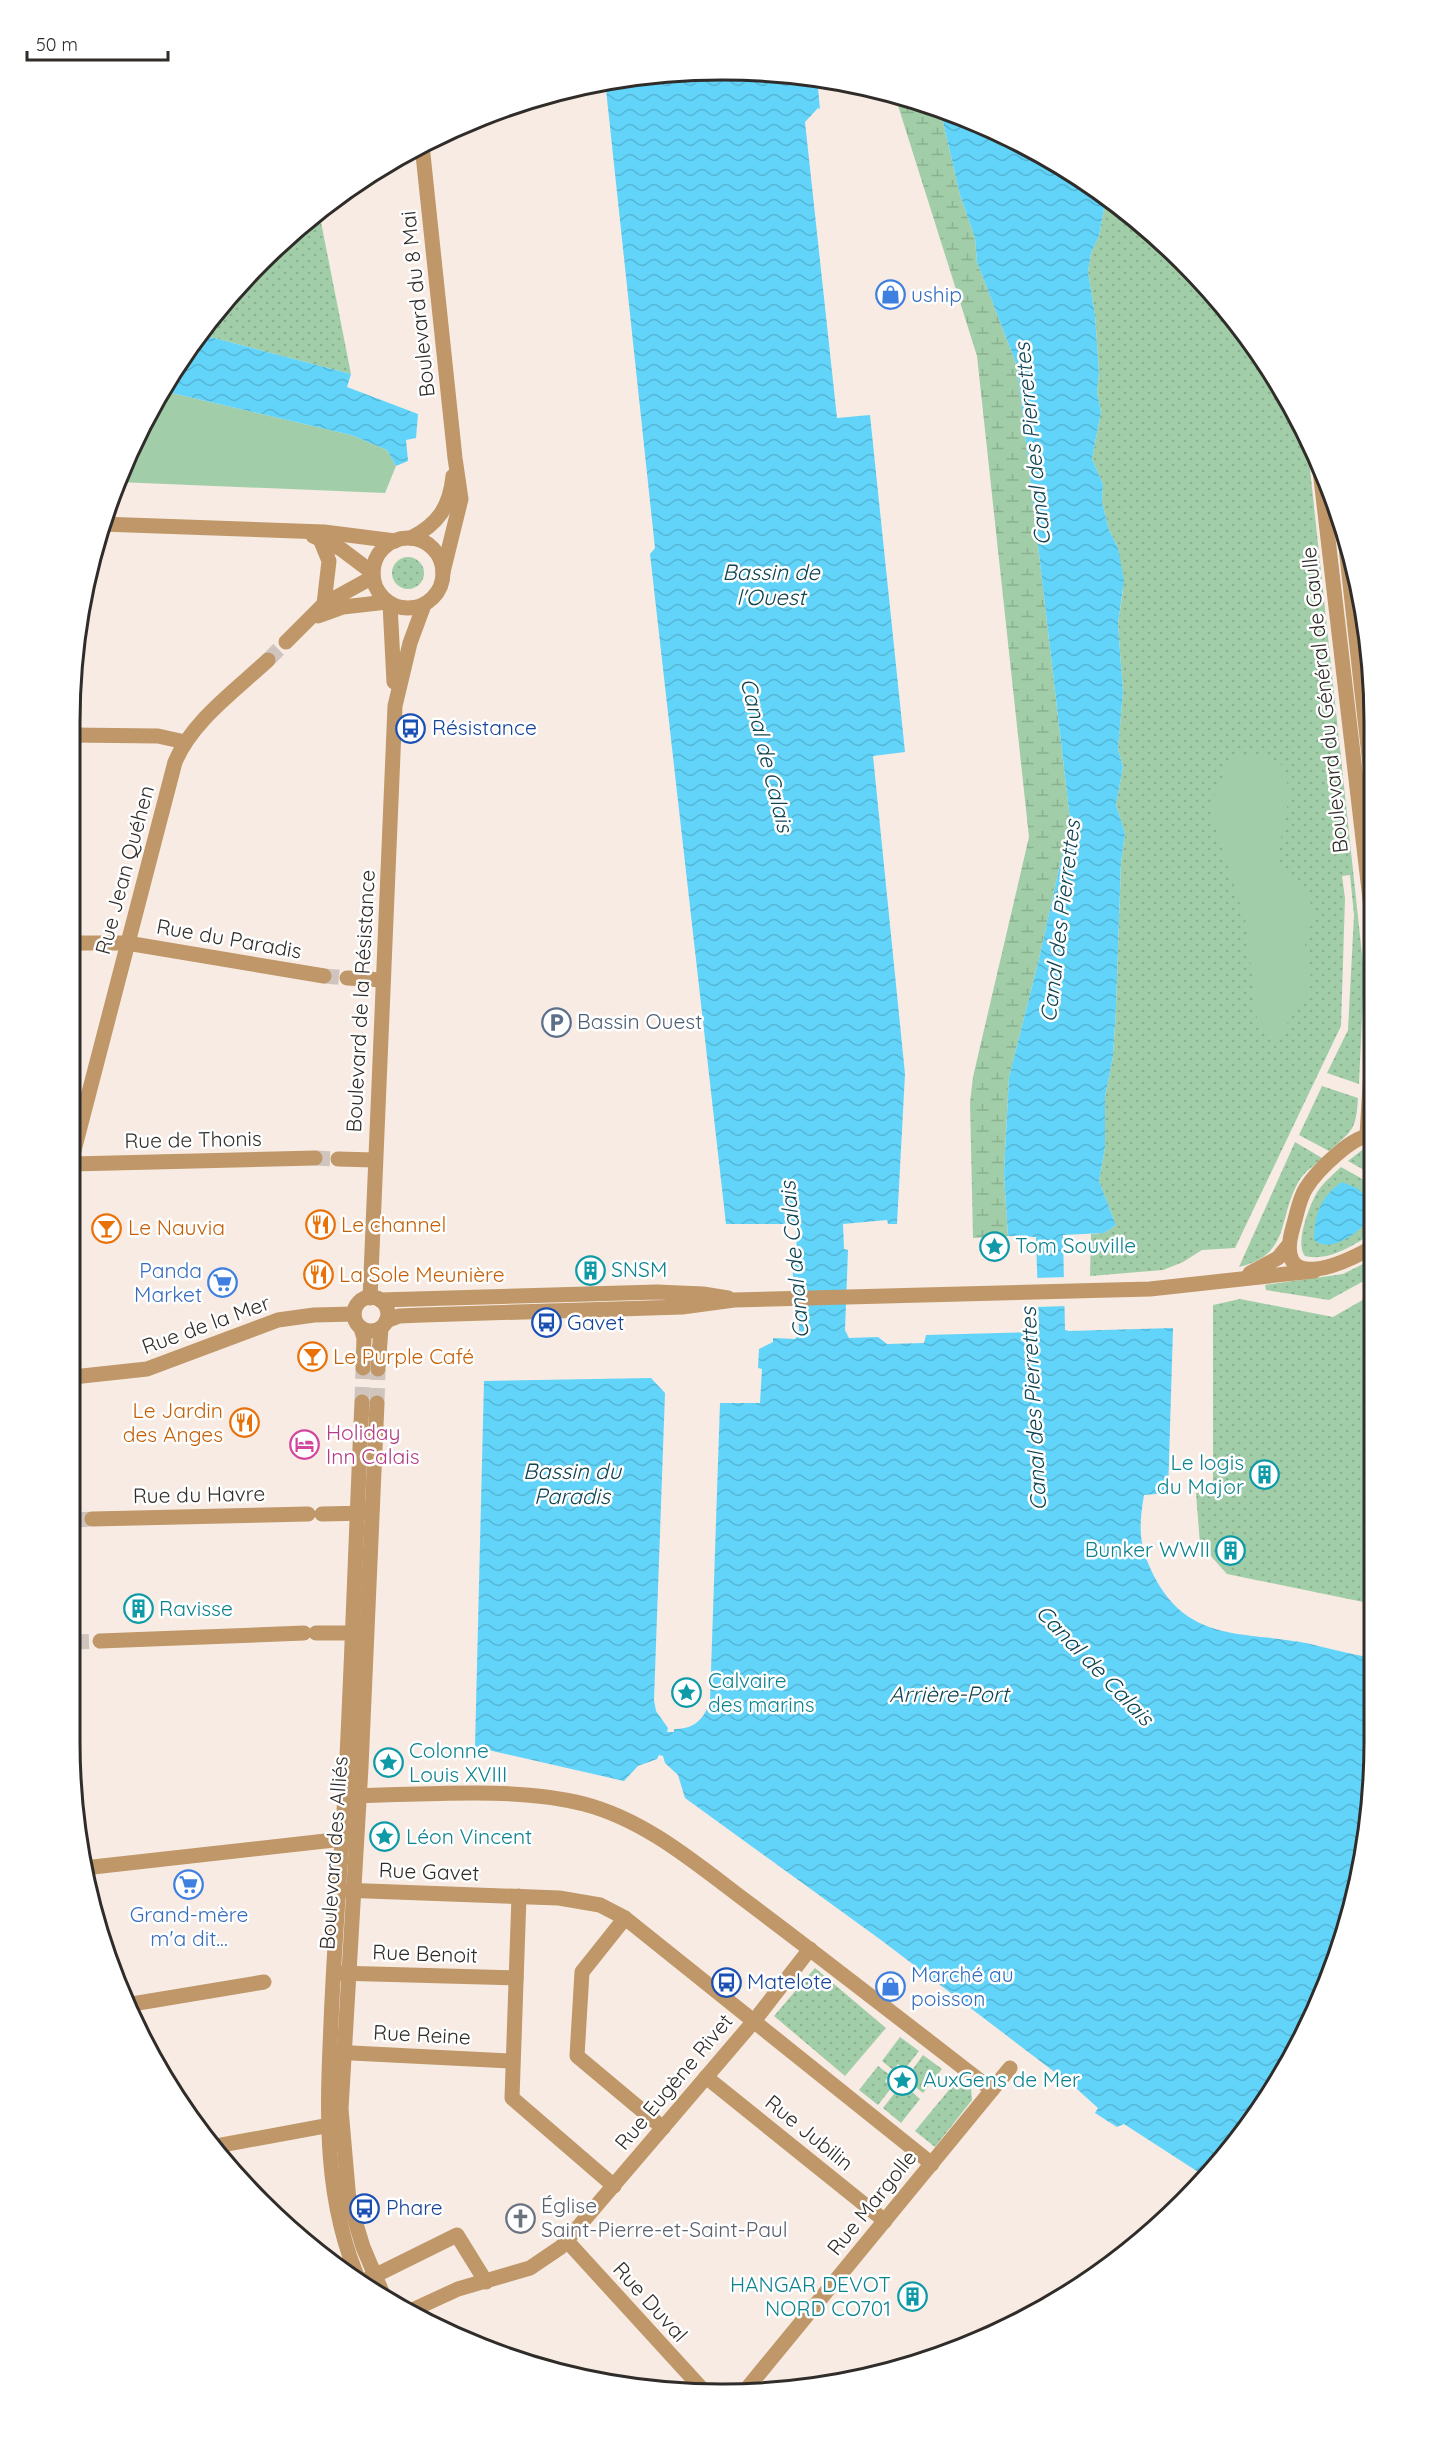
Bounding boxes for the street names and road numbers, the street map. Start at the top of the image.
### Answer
street label: Boulevard du 8 Mai [394,210,440,398]
street label: Boulevard du Général de Gaulle [1295,546,1353,855]
street label: Rue Jean Quéhen [89,782,159,957]
street label: Boulevard de la Résistance [340,869,380,1133]
street label: Rue du Paradis [155,912,304,964]
street label: Rue de Thonis [124,1125,262,1153]
street label: Rue de la Mer [138,1289,273,1359]
street label: Rue du Havre [133,1480,265,1508]
street label: Boulevard des Alliés [313,1755,353,1951]
street label: Rue Gavet [378,1856,480,1886]
street label: Rue Benoit [372,1938,478,1968]
street label: Rue Eugène Rivet [609,2008,738,2155]
street label: Rue Reine [373,2018,472,2050]
street label: Rue Jubilin [760,2089,859,2176]
street label: Rue Margolle [821,2144,922,2260]
street label: Rue Duval [608,2256,694,2347]

